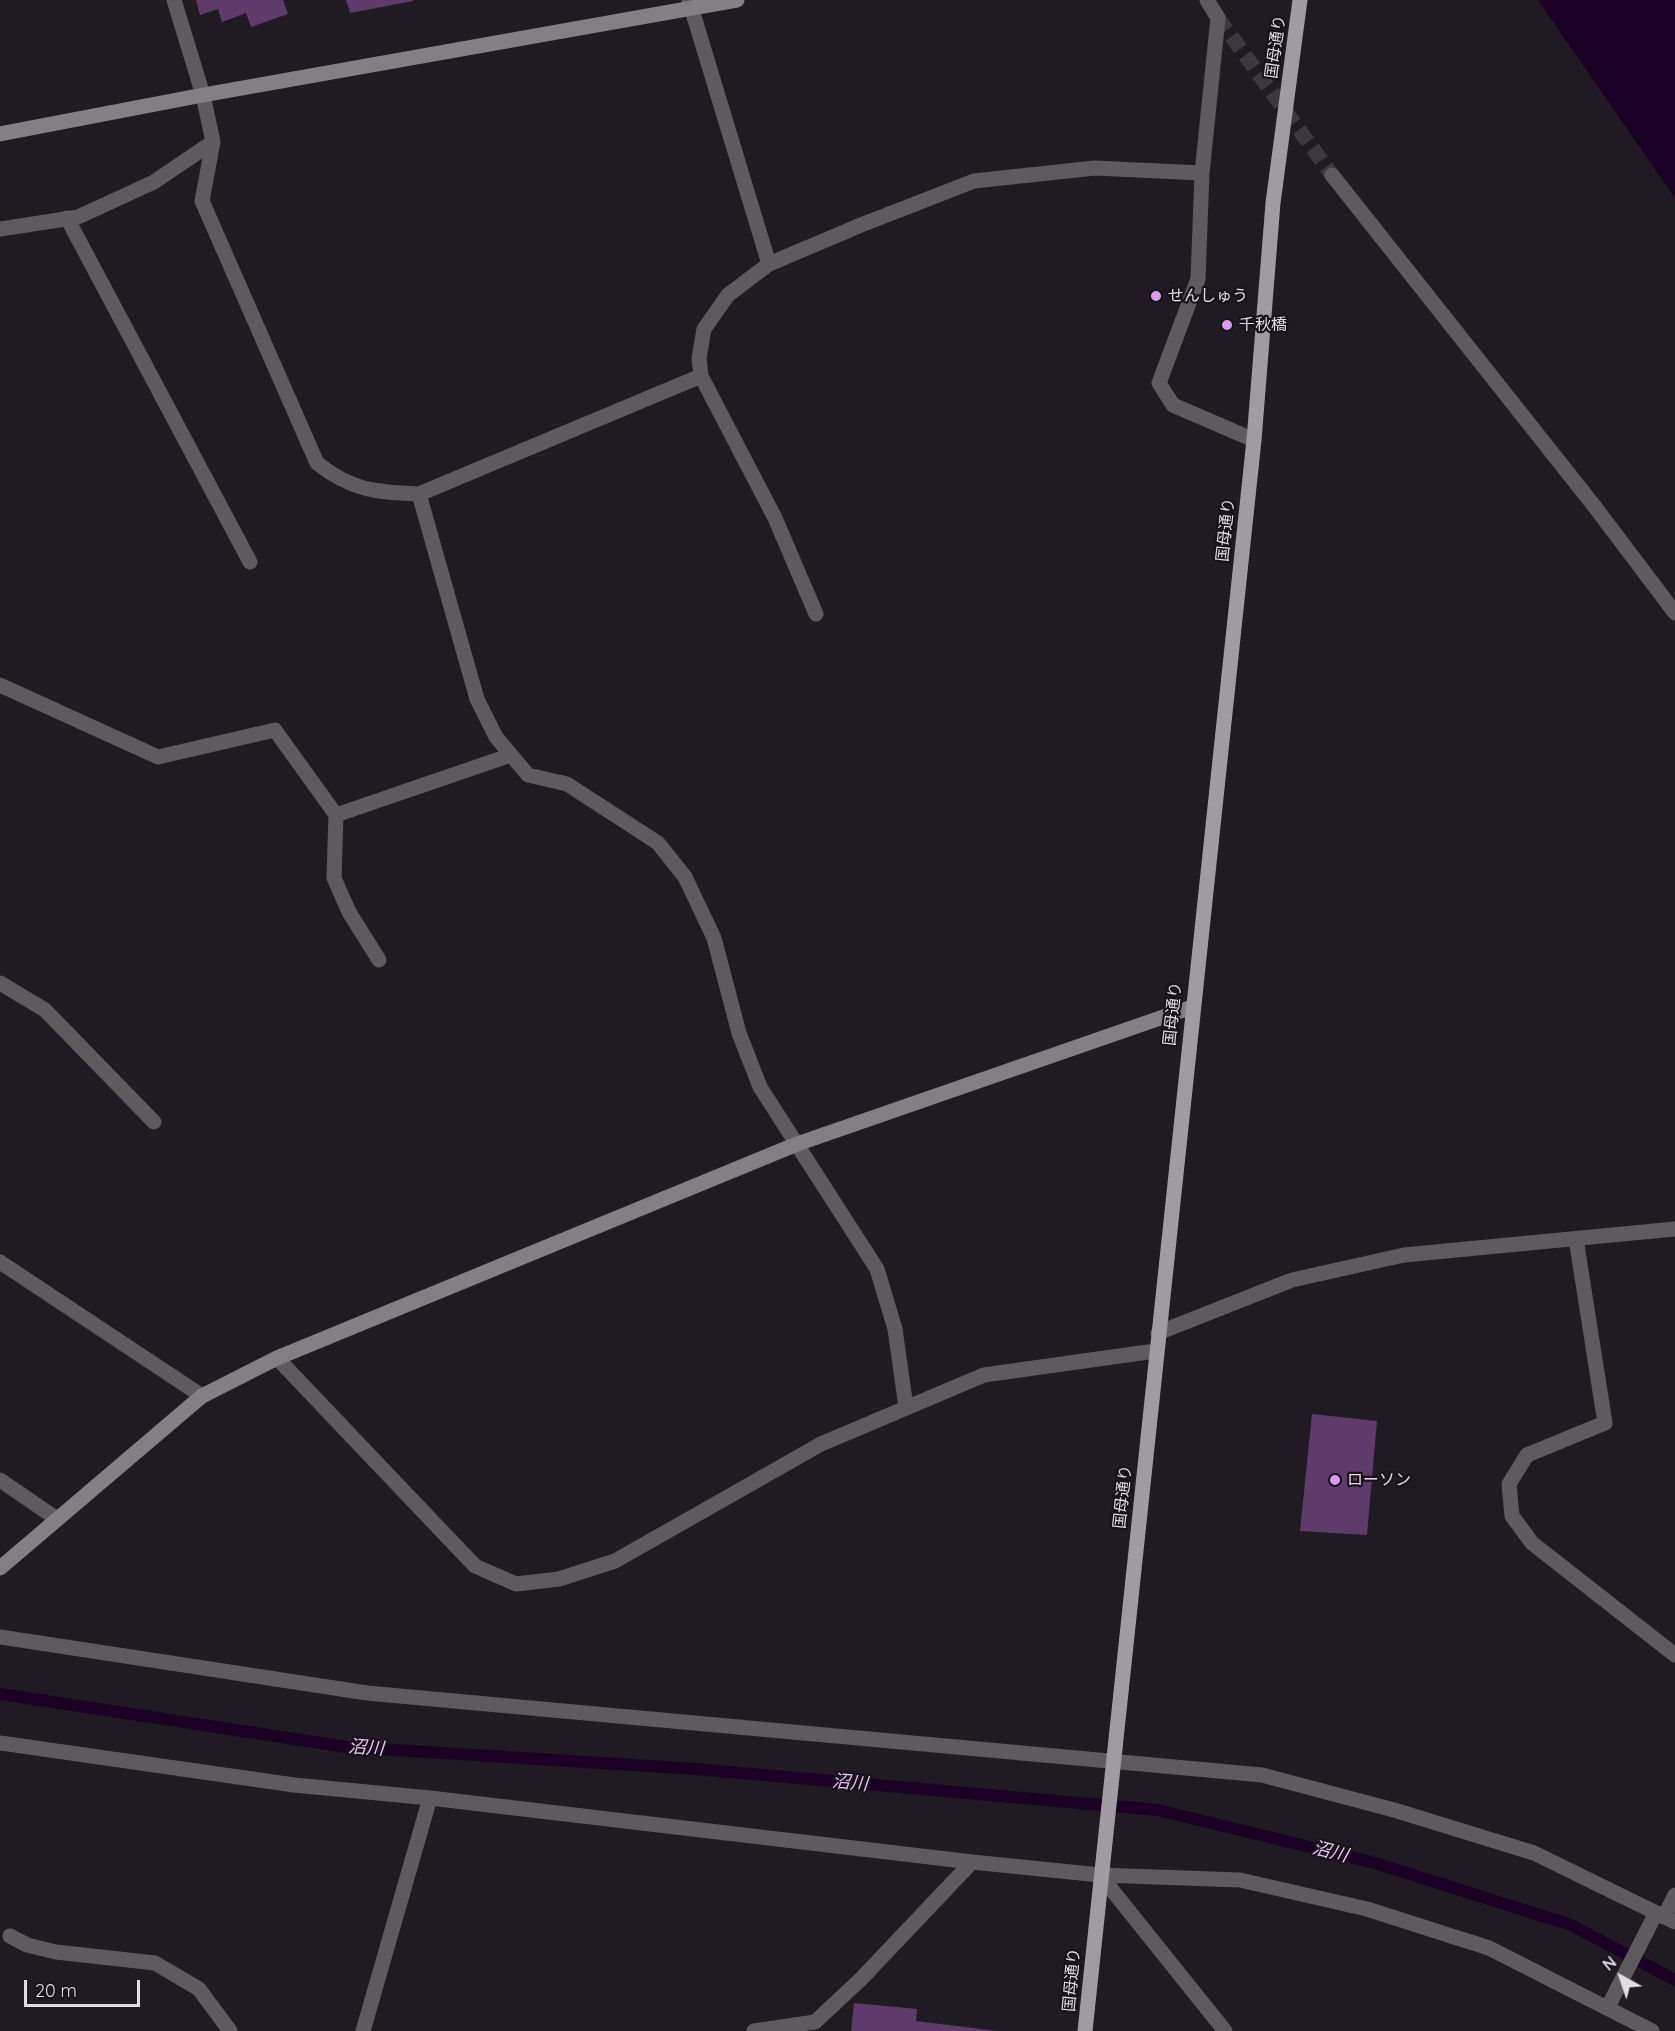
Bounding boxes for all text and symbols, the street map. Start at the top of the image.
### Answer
street label: 国母通り [1262,14,1290,80]
place label: せんしゅう [1168,286,1248,306]
marker: せんしゅう [1149,289,1163,303]
place label: 千秋橋 [1239,315,1287,335]
marker: 千秋橋 [1220,318,1234,332]
street label: 国母通り [1213,497,1239,563]
street label: 国母通り [1160,981,1186,1047]
street label: 国母通り [1110,1464,1136,1530]
place label: ローソン [1347,1470,1411,1490]
marker: ローソン [1328,1473,1342,1487]
water label: 沼川 [347,1736,385,1760]
water label: 沼川 [831,1771,869,1795]
water label: 沼川 [1310,1837,1350,1867]
street label: 国母通り [1060,1947,1084,2013]
north arrow [1591,1947,1651,2007]
text: N [1598,1952,1620,1975]
scale bar [27,1968,142,2006]
text: 20 m [35,1979,77,2002]

